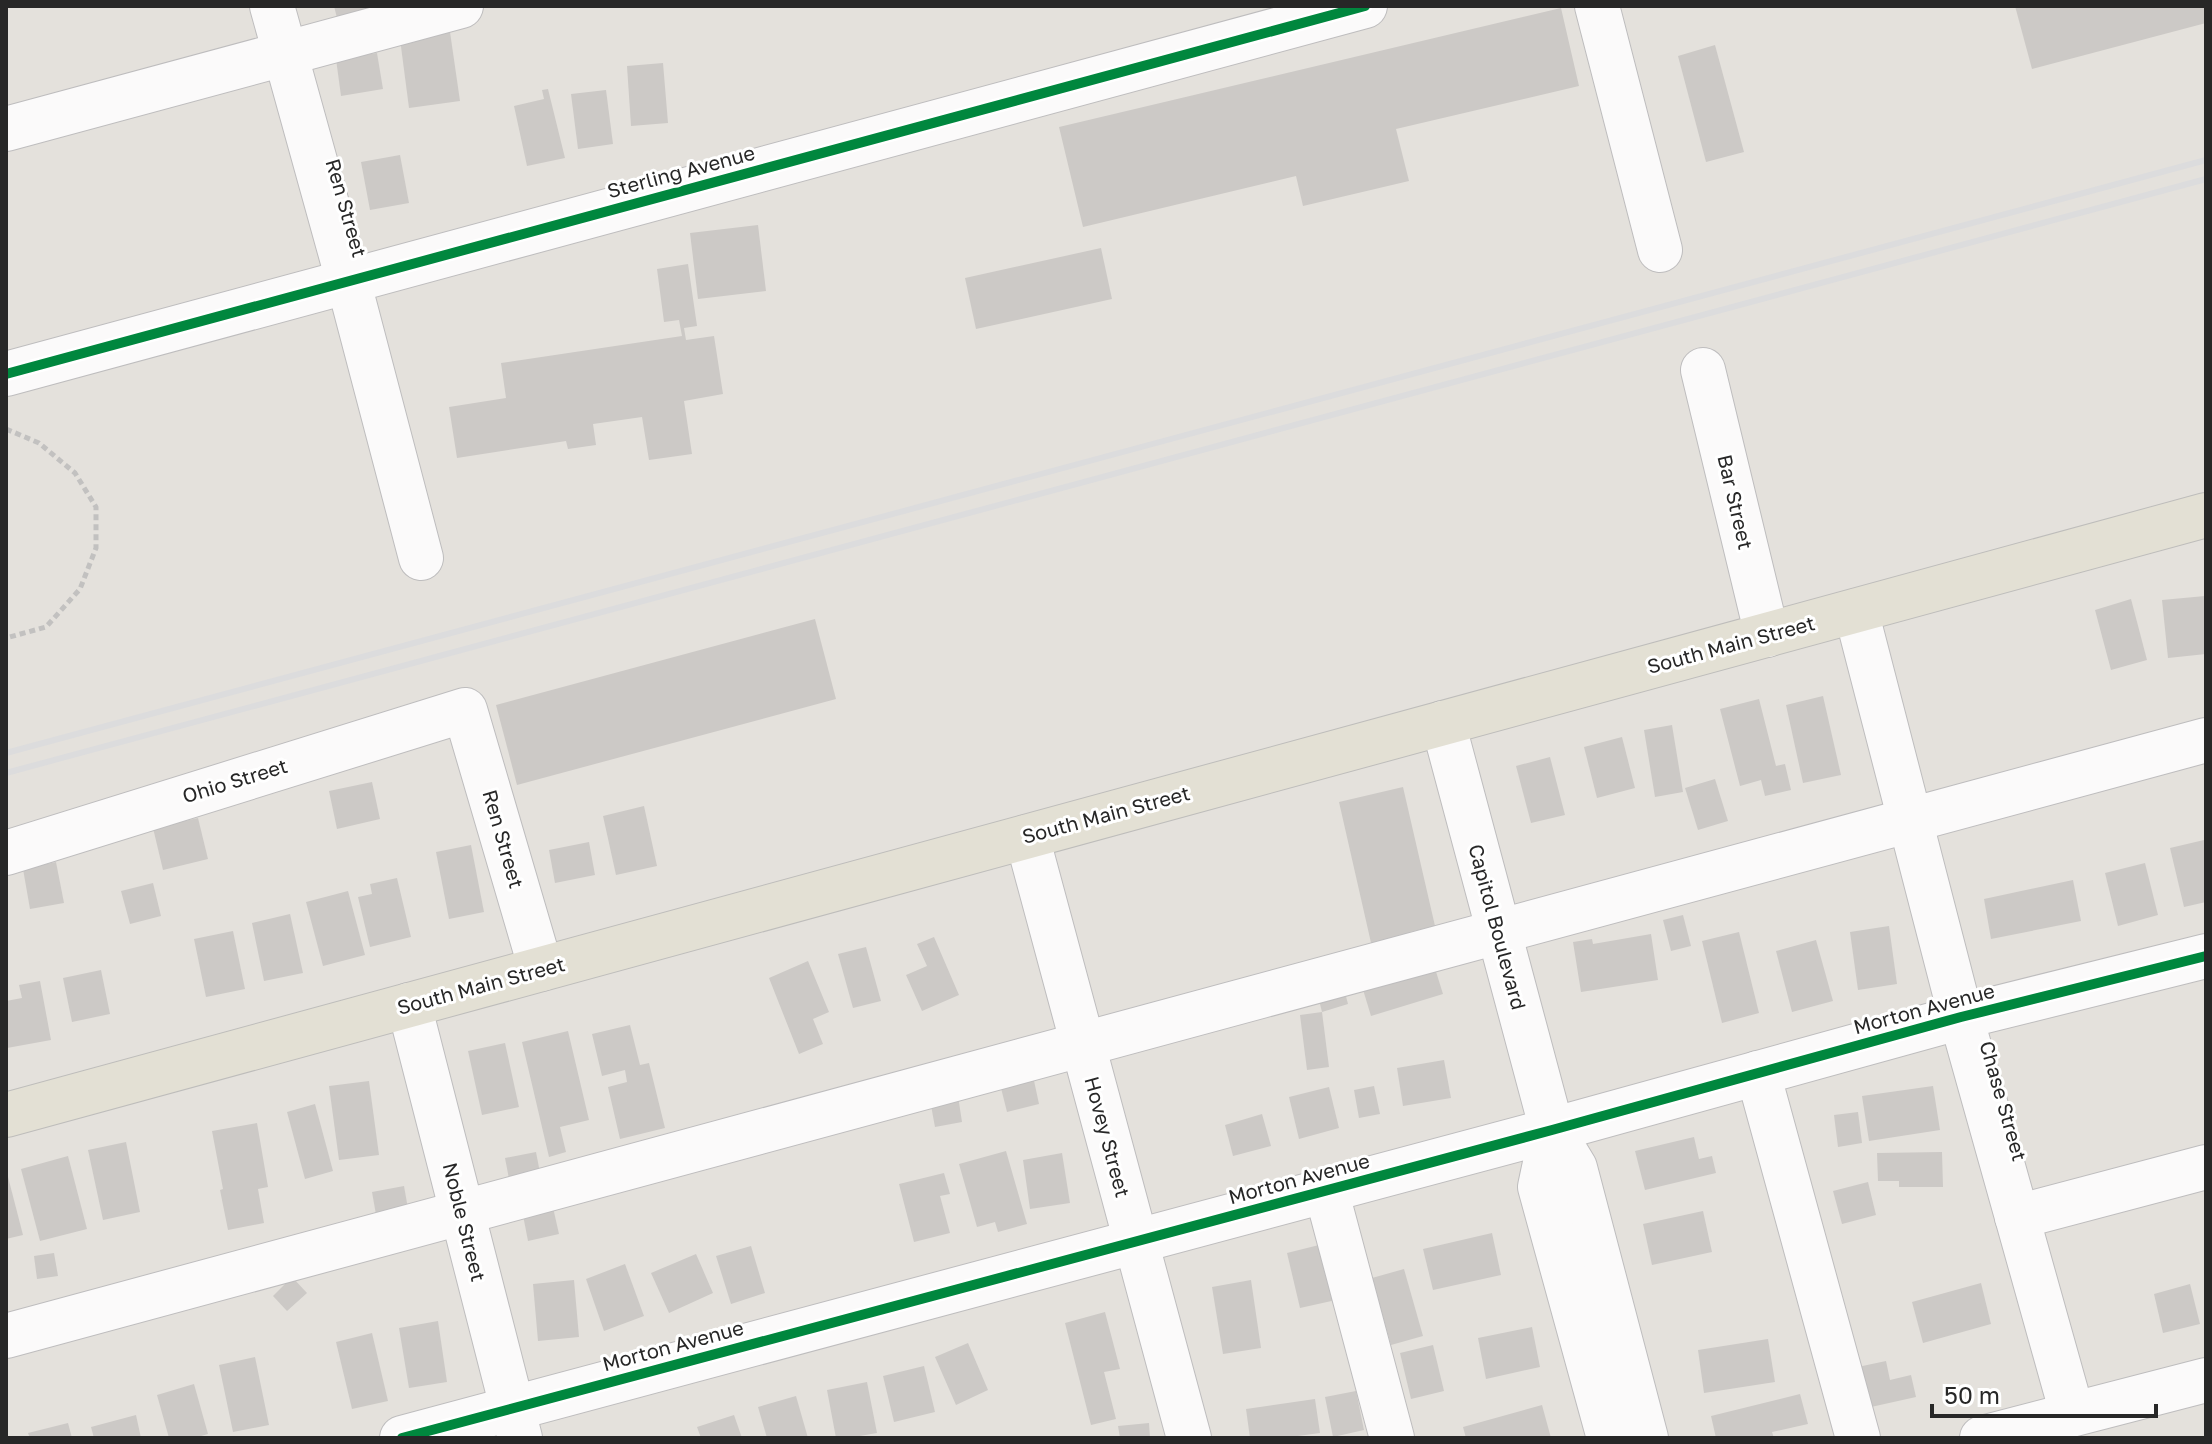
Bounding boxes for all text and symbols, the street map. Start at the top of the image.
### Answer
street label: Sterling Avenue [604,140,757,202]
street label: Ren Street [321,156,372,260]
street label: Bar Street [1713,452,1759,552]
street label: South Main Street [1644,610,1817,678]
street label: Ohio Street [179,753,290,807]
street label: South Main Street [1019,780,1192,848]
street label: Ren Street [478,787,529,891]
street label: Capitol Boulevard [1464,841,1532,1012]
street label: South Main Street [394,951,567,1019]
street label: Morton Avenue [1850,978,1997,1038]
street label: Chase Street [1975,1038,2033,1163]
street label: Hovey Street [1080,1074,1136,1200]
street label: Morton Avenue [1225,1148,1372,1208]
street label: Noble Street [439,1160,491,1284]
street label: Morton Avenue [599,1315,746,1375]
scale bar [1932,1368,2156,1418]
text: 50 m [1944,1380,2000,1409]

